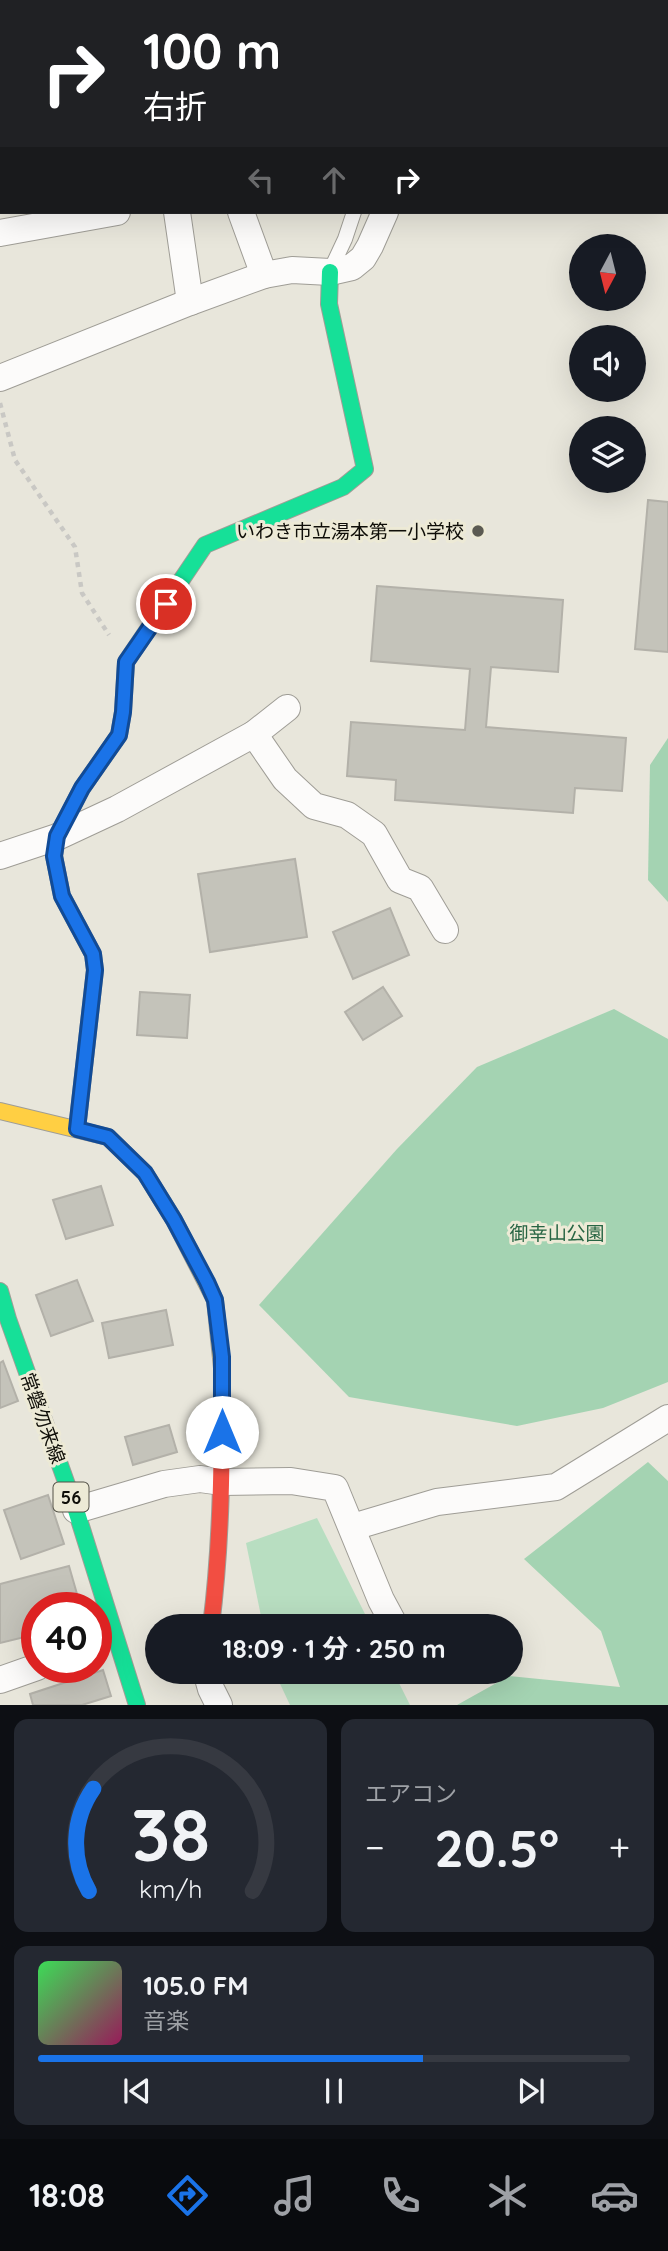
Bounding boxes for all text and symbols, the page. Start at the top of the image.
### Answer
text: 100 m [143,20,281,81]
icon: right [28,28,119,119]
text: 右折 [143,86,207,126]
icon: left [242,161,280,199]
icon: ahead [315,161,353,199]
icon: right [388,161,426,199]
north arrow [569,234,646,312]
map controls [569,234,646,493]
button: sound [569,325,646,402]
button: layers [569,416,646,493]
place label: いわき市立湯本第一小学校 [236,519,464,543]
marker: いわき市立湯本第一小学校 [470,523,486,539]
pin [136,574,196,634]
icon: arrive [147,585,185,623]
park label: 御幸山公園 [509,1221,605,1245]
street label: 常磐勿来線 [15,1369,71,1467]
position arrow [185,1395,259,1469]
road number: 56 [54,1482,88,1512]
speed limit sign: 40 [21,1592,112,1683]
text: 18:09 · 1 分 · 250 m [222,1632,446,1665]
text: エアコン [365,1779,457,1808]
text: 38 [131,1789,210,1880]
text: 20.5° [434,1815,559,1880]
text: − [365,1823,385,1871]
text: + [609,1823,630,1871]
text: km/h [139,1873,202,1904]
text: 105.0 FM [143,1969,249,2002]
text: 音楽 [143,2006,189,2035]
icon: previous [118,2072,156,2110]
icon: pause [315,2072,353,2110]
icon: next [512,2072,550,2110]
icon: directions [163,2171,212,2220]
icon: music [270,2171,319,2220]
icon: phone [376,2171,425,2220]
icon: climate [483,2171,532,2220]
icon: car [590,2171,639,2220]
text: 18:08 [29,2175,105,2215]

